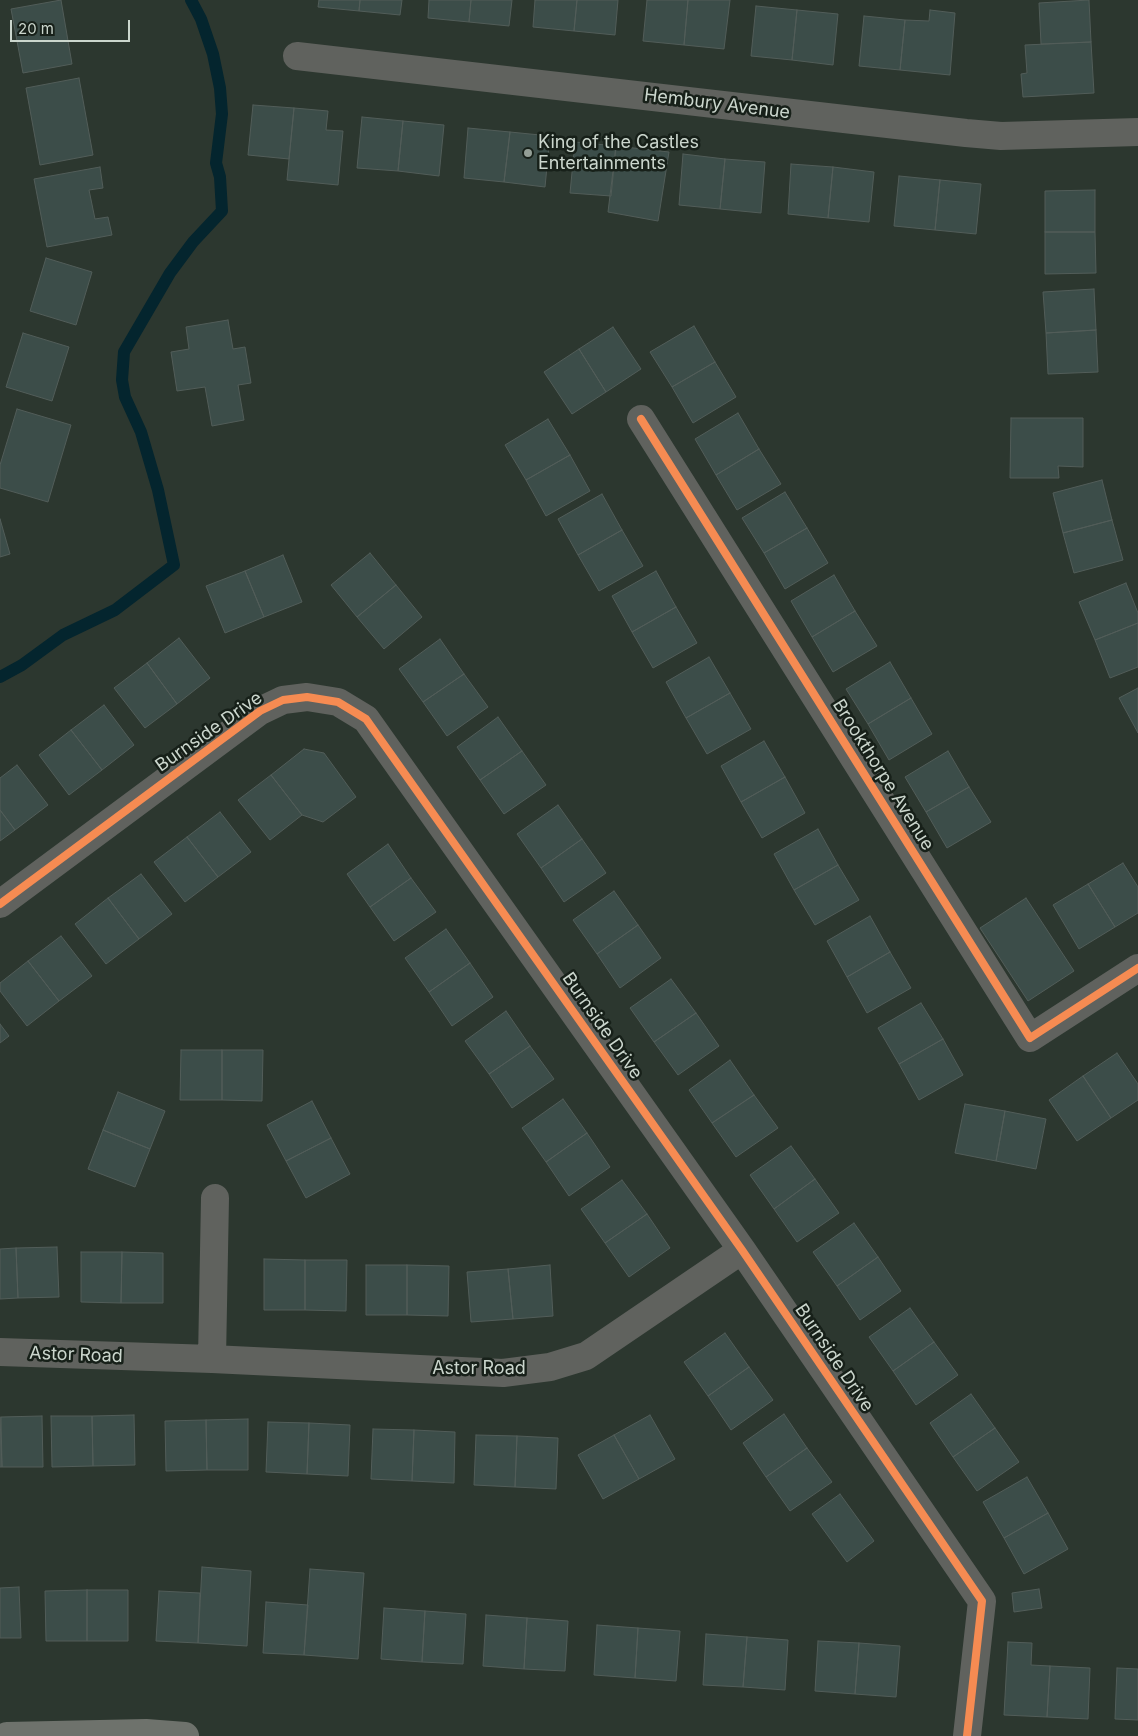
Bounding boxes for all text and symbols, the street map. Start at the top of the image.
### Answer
scale bar [12,10,132,42]
text: 20 m [18,19,54,38]
street label: Hembury Avenue [643,84,791,124]
place label: King of the Castles Entertainments [538,132,699,174]
marker: King of the Castles Entertainments [522,147,534,159]
street label: Burnside Drive [152,687,266,777]
street label: Brookthorpe Avenue [828,696,938,854]
street label: Burnside Drive [557,969,647,1083]
street label: Burnside Drive [790,1300,878,1416]
street label: Astor Road [29,1343,123,1367]
street label: Astor Road [432,1358,526,1380]

